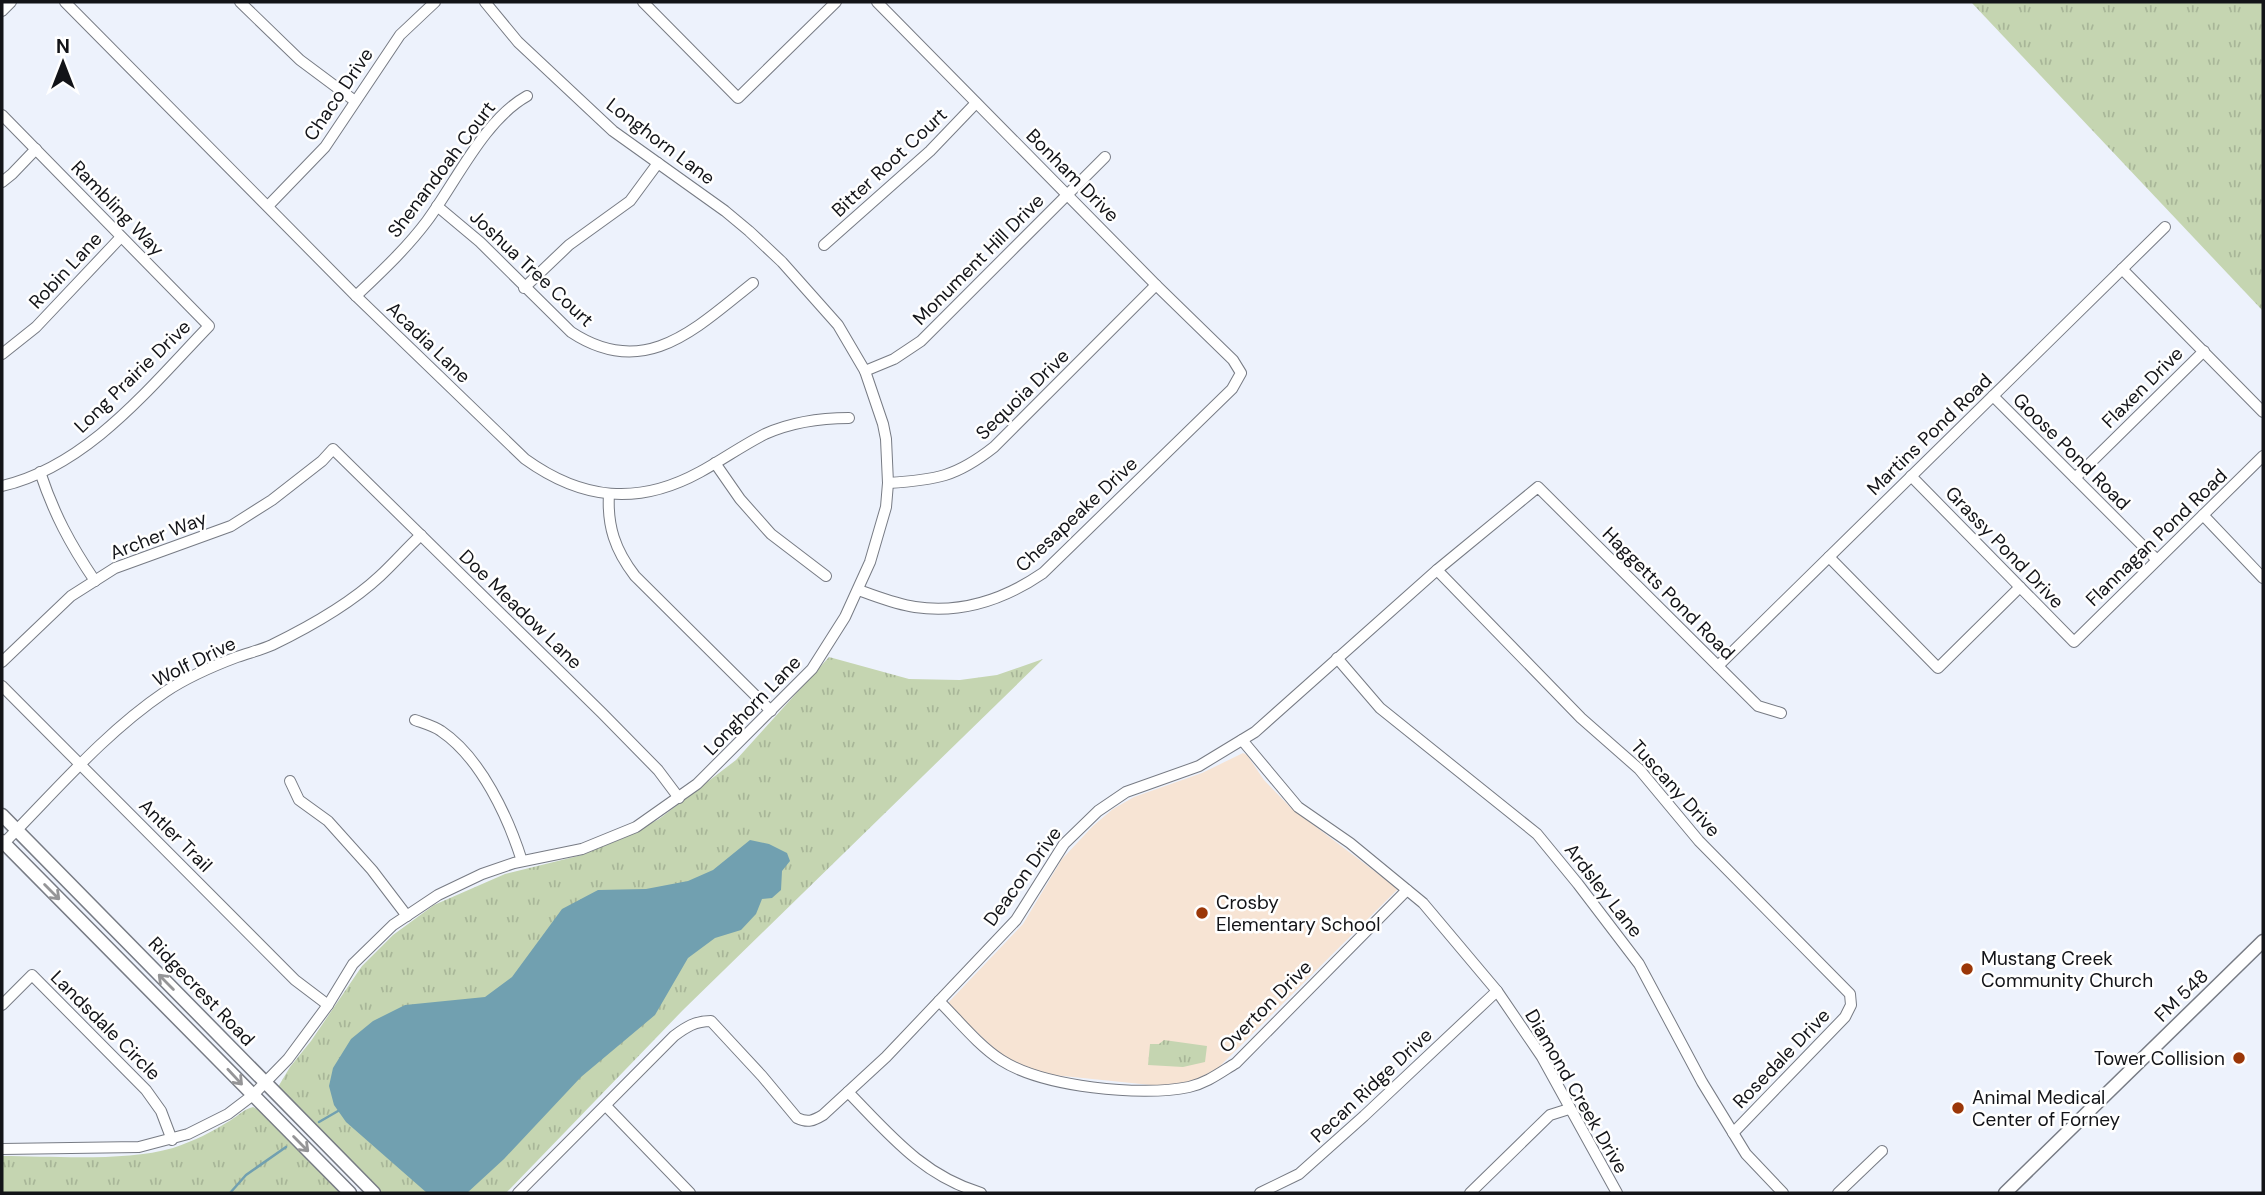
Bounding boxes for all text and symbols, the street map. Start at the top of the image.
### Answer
north arrow [28,28,98,98]
text: N [56,34,70,59]
street label: Chaco Drive [298,43,379,146]
street label: Longhorn Lane [601,92,720,190]
street label: Shenandoah Court [382,96,501,243]
street label: Bitter Root Court [826,102,952,222]
street label: Bonham Drive [1021,123,1125,227]
street label: Rambling Way [66,155,170,262]
street label: Monument Hill Drive [907,188,1049,330]
street label: Joshua Tree Court [464,204,599,332]
street label: Robin Lane [23,227,107,314]
street label: Acadia Lane [381,296,476,389]
street label: Long Prairie Drive [69,314,196,438]
street label: Flaxen Drive [2096,341,2188,433]
street label: Sequoia Drive [970,343,1074,445]
street label: Martins Pond Road [1861,368,1997,501]
street label: Goose Pond Road [2008,387,2136,515]
street label: Chesapeake Drive [1010,451,1143,577]
street label: Flannagan Pond Road [2080,463,2233,612]
street label: Grassy Pond Drive [1940,481,2069,614]
street label: Archer Way [106,505,211,565]
street label: Haggetts Pond Road [1597,522,1740,665]
street label: Doe Meadow Lane [454,544,588,675]
street label: Wolf Drive [149,631,240,692]
street label: Longhorn Lane [698,650,806,761]
street label: Tuscany Drive [1625,734,1726,842]
street label: Antler Trail [134,793,218,877]
street label: Deacon Drive [978,821,1067,931]
street label: Ardsley Lane [1559,838,1648,943]
one-way arrow [43,883,60,900]
place label: Crosby Elementary School [1216,890,1380,937]
marker: Crosby Elementary School [1194,905,1210,921]
street label: Ridgecrest Road [143,931,260,1051]
place label: Mustang Creek Community Church [1981,946,2153,993]
street label: Overton Drive [1214,955,1317,1058]
marker: Mustang Creek Community Church [1959,961,1975,977]
street label: FM 548 [2149,963,2214,1027]
street label: Landsdale Circle [45,965,166,1086]
one-way arrow [158,974,175,991]
street label: Rosedale Drive [1727,1003,1835,1114]
street label: Diamond Creek Drive [1519,1005,1634,1178]
street label: Pecan Ridge Drive [1305,1023,1437,1148]
place label: Tower Collision [2094,1046,2225,1071]
marker: Tower Collision [2231,1050,2247,1066]
one-way arrow [226,1068,243,1085]
place label: Animal Medical Center of Forney [1972,1085,2121,1132]
marker: Animal Medical Center of Forney [1950,1100,1966,1116]
one-way arrow [292,1135,309,1152]

